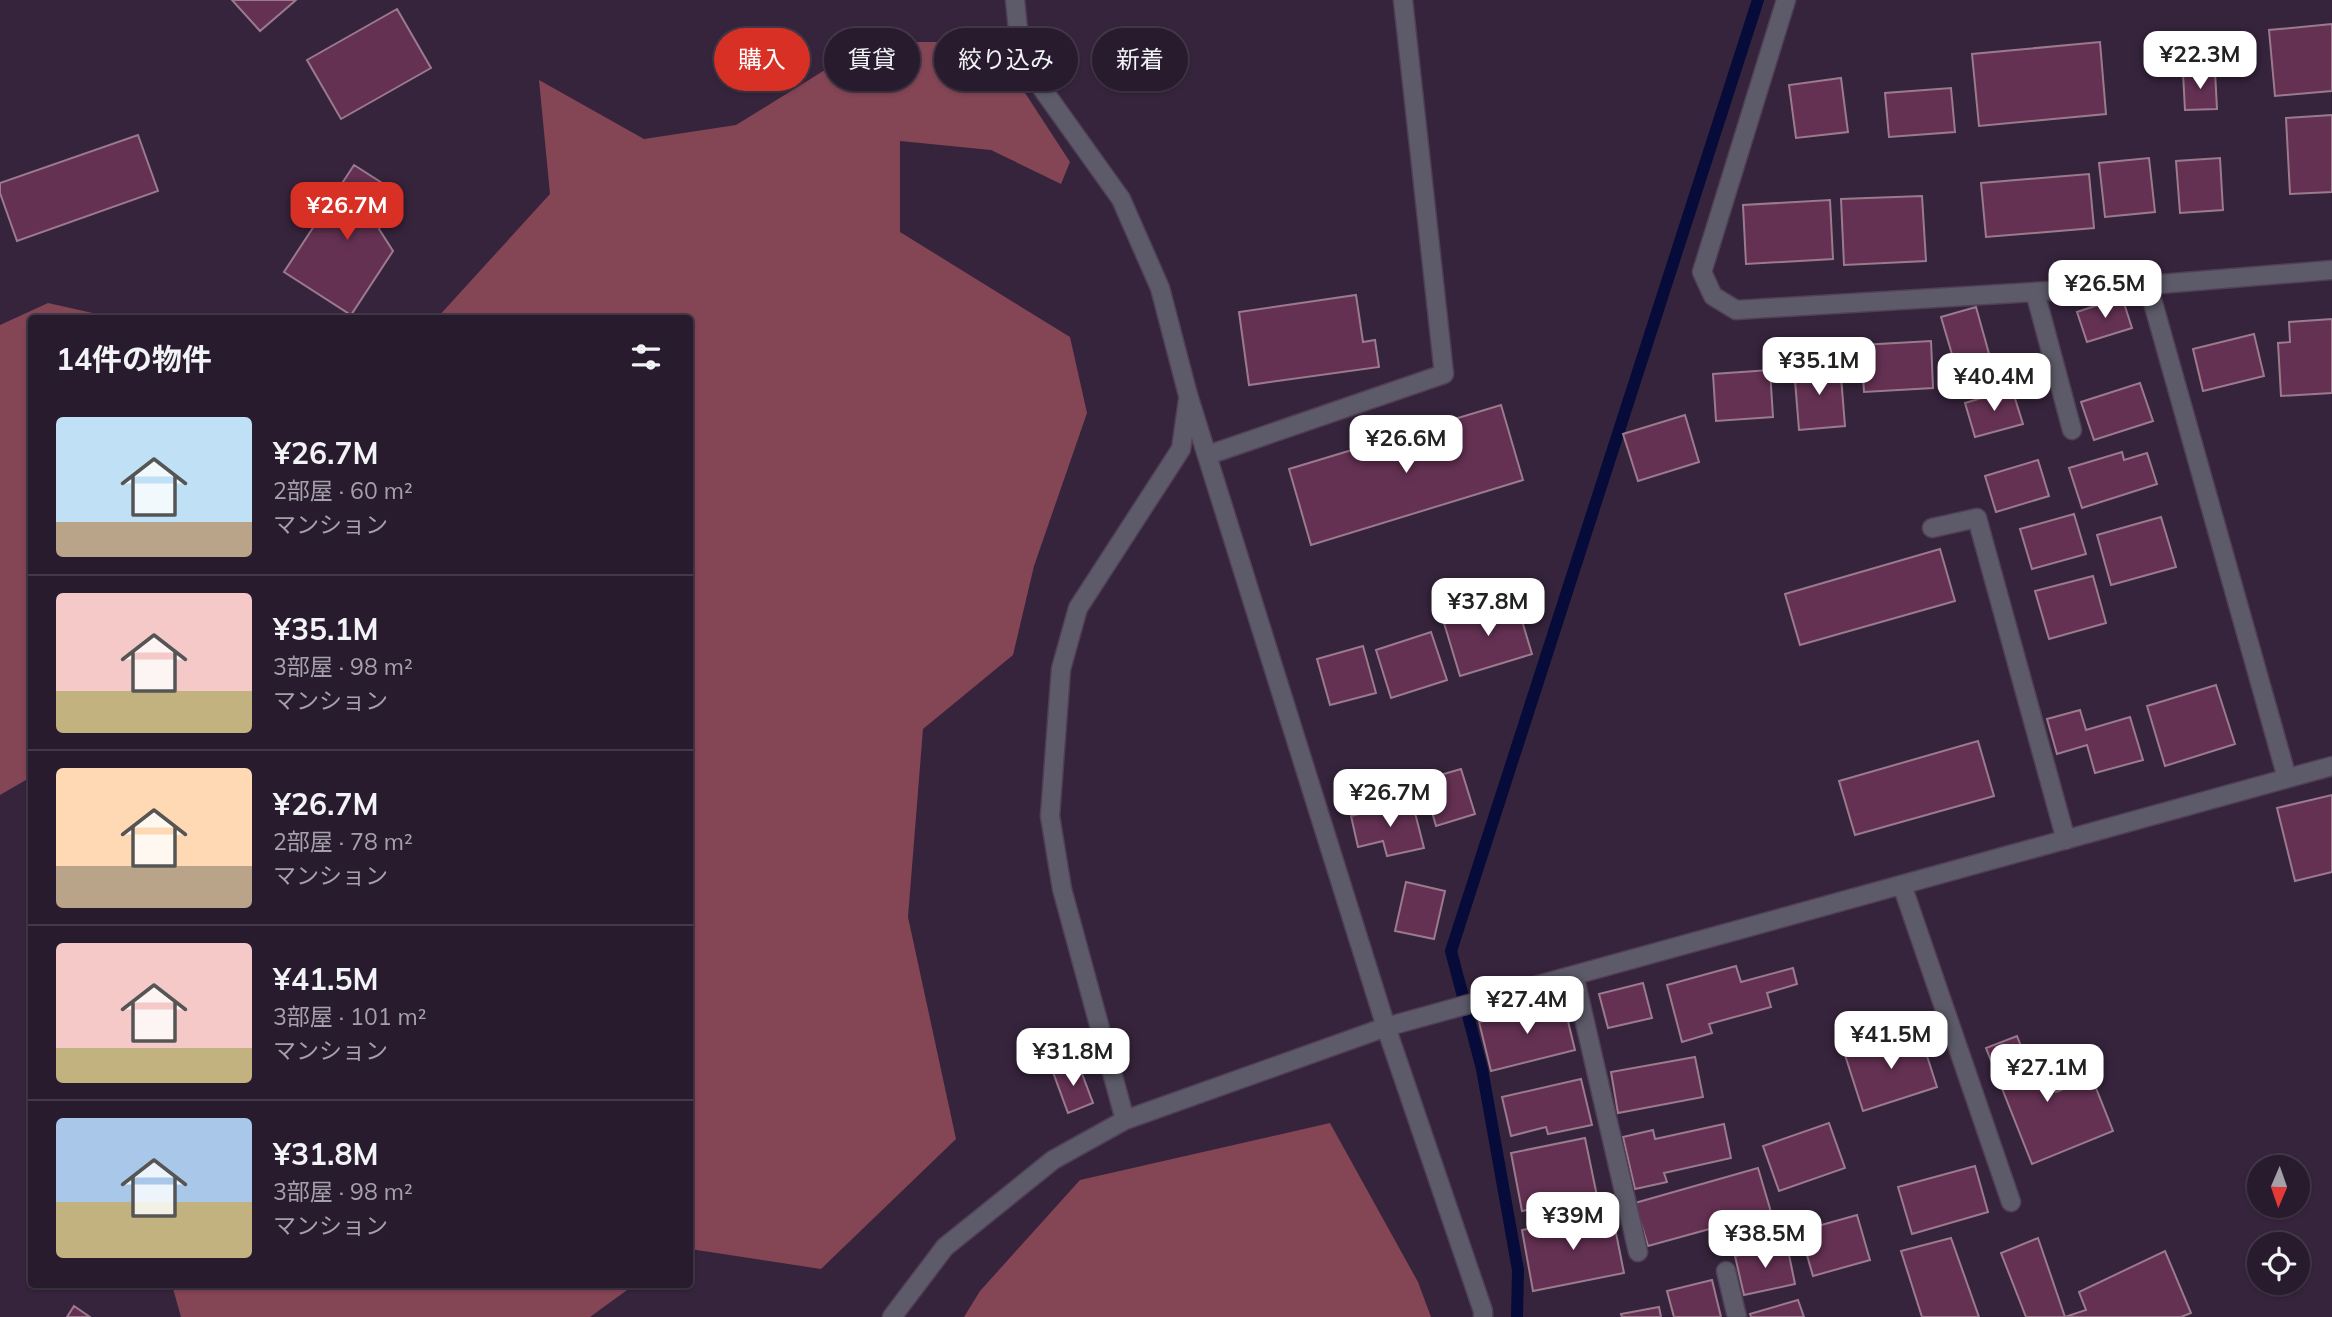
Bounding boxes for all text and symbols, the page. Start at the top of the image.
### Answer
chip: 購入 [714,28,810,91]
chip: 賃貸 [824,28,920,91]
chip: 絞り込み [934,28,1078,91]
chip: 新着 [1092,28,1188,91]
pin: ¥22.3M [2143,32,2257,91]
text: ¥22.3M [2160,39,2240,68]
pin: ¥26.7M [290,182,404,242]
text: ¥26.7M [307,190,387,219]
pin: ¥26.5M [2048,260,2162,320]
text: ¥26.5M [2065,268,2145,297]
icon: filters [627,338,665,376]
pin: ¥35.1M [1762,338,1876,397]
text: 14件の物件 [56,340,212,378]
text: ¥35.1M [1779,345,1859,374]
pin: ¥40.4M [1937,354,2051,413]
text: ¥40.4M [1954,361,2034,390]
pin: ¥26.6M [1349,416,1463,475]
text: ¥26.6M [1366,423,1446,452]
text: ¥26.7M [273,434,379,472]
icon: home [112,445,196,529]
text: 2部屋 · 60 m² [273,476,413,505]
text: マンション [273,510,388,539]
pin: ¥37.8M [1431,578,1545,638]
text: ¥37.8M [1448,586,1528,615]
text: ¥35.1M [273,610,379,648]
icon: home [112,621,196,705]
text: 3部屋 · 98 m² [273,652,413,681]
text: マンション [273,686,388,715]
pin: ¥26.7M [1333,770,1447,829]
text: ¥26.7M [1350,777,1430,806]
text: ¥26.7M [273,785,379,823]
icon: home [112,796,196,880]
text: 2部屋 · 78 m² [273,827,413,856]
text: マンション [273,861,388,890]
text: ¥41.5M [273,960,379,998]
icon: home [112,971,196,1055]
pin: ¥27.4M [1470,976,1584,1036]
text: ¥27.4M [1487,984,1567,1013]
text: 3部屋 · 101 m² [273,1002,426,1031]
pin: ¥41.5M [1834,1012,1948,1071]
text: ¥41.5M [1851,1019,1931,1048]
pin: ¥31.8M [1016,1028,1130,1088]
text: マンション [273,1036,388,1065]
text: ¥31.8M [1033,1036,1113,1065]
pin: ¥27.1M [1990,1044,2104,1104]
text: ¥27.1M [2007,1052,2087,1081]
text: ¥31.8M [273,1135,379,1173]
icon: home [112,1146,196,1230]
north arrow [2247,1155,2310,1218]
map controls [2247,1155,2310,1295]
text: 3部屋 · 98 m² [273,1177,413,1206]
pin: ¥39M [1532,1192,1614,1252]
text: ¥39M [1542,1200,1604,1229]
pin: ¥38.5M [1708,1210,1822,1270]
text: マンション [273,1211,388,1240]
text: ¥38.5M [1725,1218,1805,1247]
button: locate [2247,1232,2310,1295]

